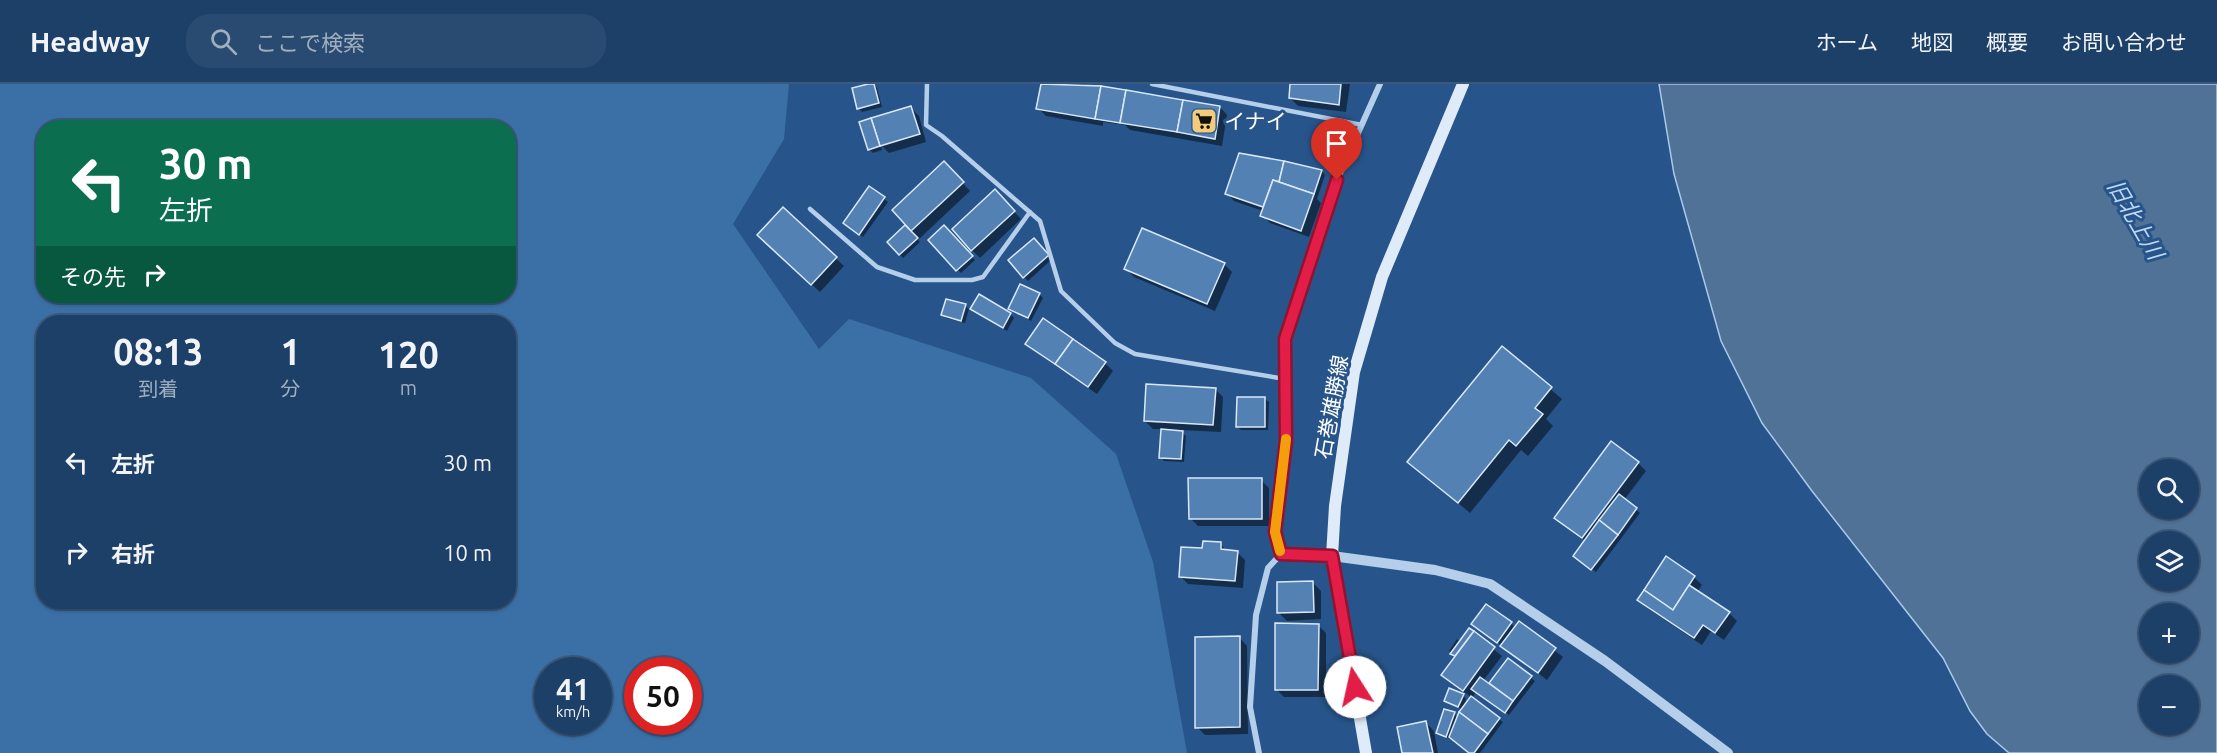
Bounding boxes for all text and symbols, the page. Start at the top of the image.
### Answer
search box [186,14,606,68]
icon: search [207,25,240,58]
text: Headway [30,26,150,57]
text: ここで検索 [255,30,365,55]
text: ホーム [1816,30,1878,54]
text: 地図 [1911,30,1953,54]
text: 概要 [1986,30,2028,54]
text: お問い合わせ [2061,30,2187,54]
supermarket icon: イナイ [1189,106,1219,136]
place label: イナイ [1224,109,1287,133]
pin [1311,118,1362,180]
icon: arrive [1320,127,1353,160]
text: 30 m [159,140,253,187]
icon: left [60,144,138,222]
water label: 旧北上川 [2103,175,2170,265]
text: 左折 [159,195,213,225]
icon: right [138,258,171,291]
text: その先 [60,264,126,289]
text: 08:13 [113,331,203,372]
text: 1 [280,331,301,372]
text: 120 [378,334,439,375]
street label: 石巻雄勝線 [1310,353,1352,461]
text: m [400,376,417,399]
text: 到着 [138,377,178,400]
text: 分 [281,377,301,400]
icon: left [60,446,93,479]
text: 30 m [443,450,492,475]
text: 左折 [111,451,155,476]
map controls [2139,459,2199,735]
button: search [2139,459,2199,519]
button: layers [2139,531,2199,591]
icon: right [60,536,93,569]
text: 10 m [443,540,492,565]
text: 右折 [111,541,155,566]
button: + [2139,603,2199,663]
position arrow [1323,655,1387,719]
speed limit sign: 50 [624,657,702,735]
text: 41 [556,672,590,706]
button: − [2139,675,2199,735]
text: km/h [556,703,590,720]

